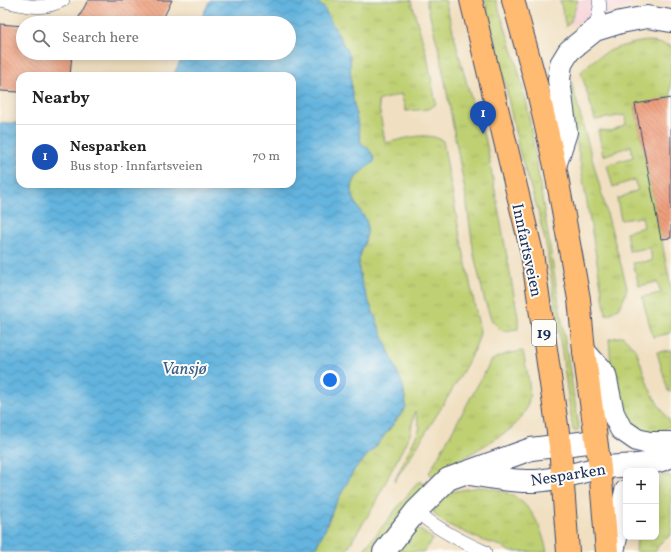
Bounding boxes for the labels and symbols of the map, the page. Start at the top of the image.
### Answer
pin: 1 [470,101,496,134]
street label: Innfartsveien [505,202,547,299]
road number: 19 [532,320,556,346]
water label: Vansjø [162,358,208,381]
your location [320,370,340,390]
street label: Nesparken [529,459,607,493]

